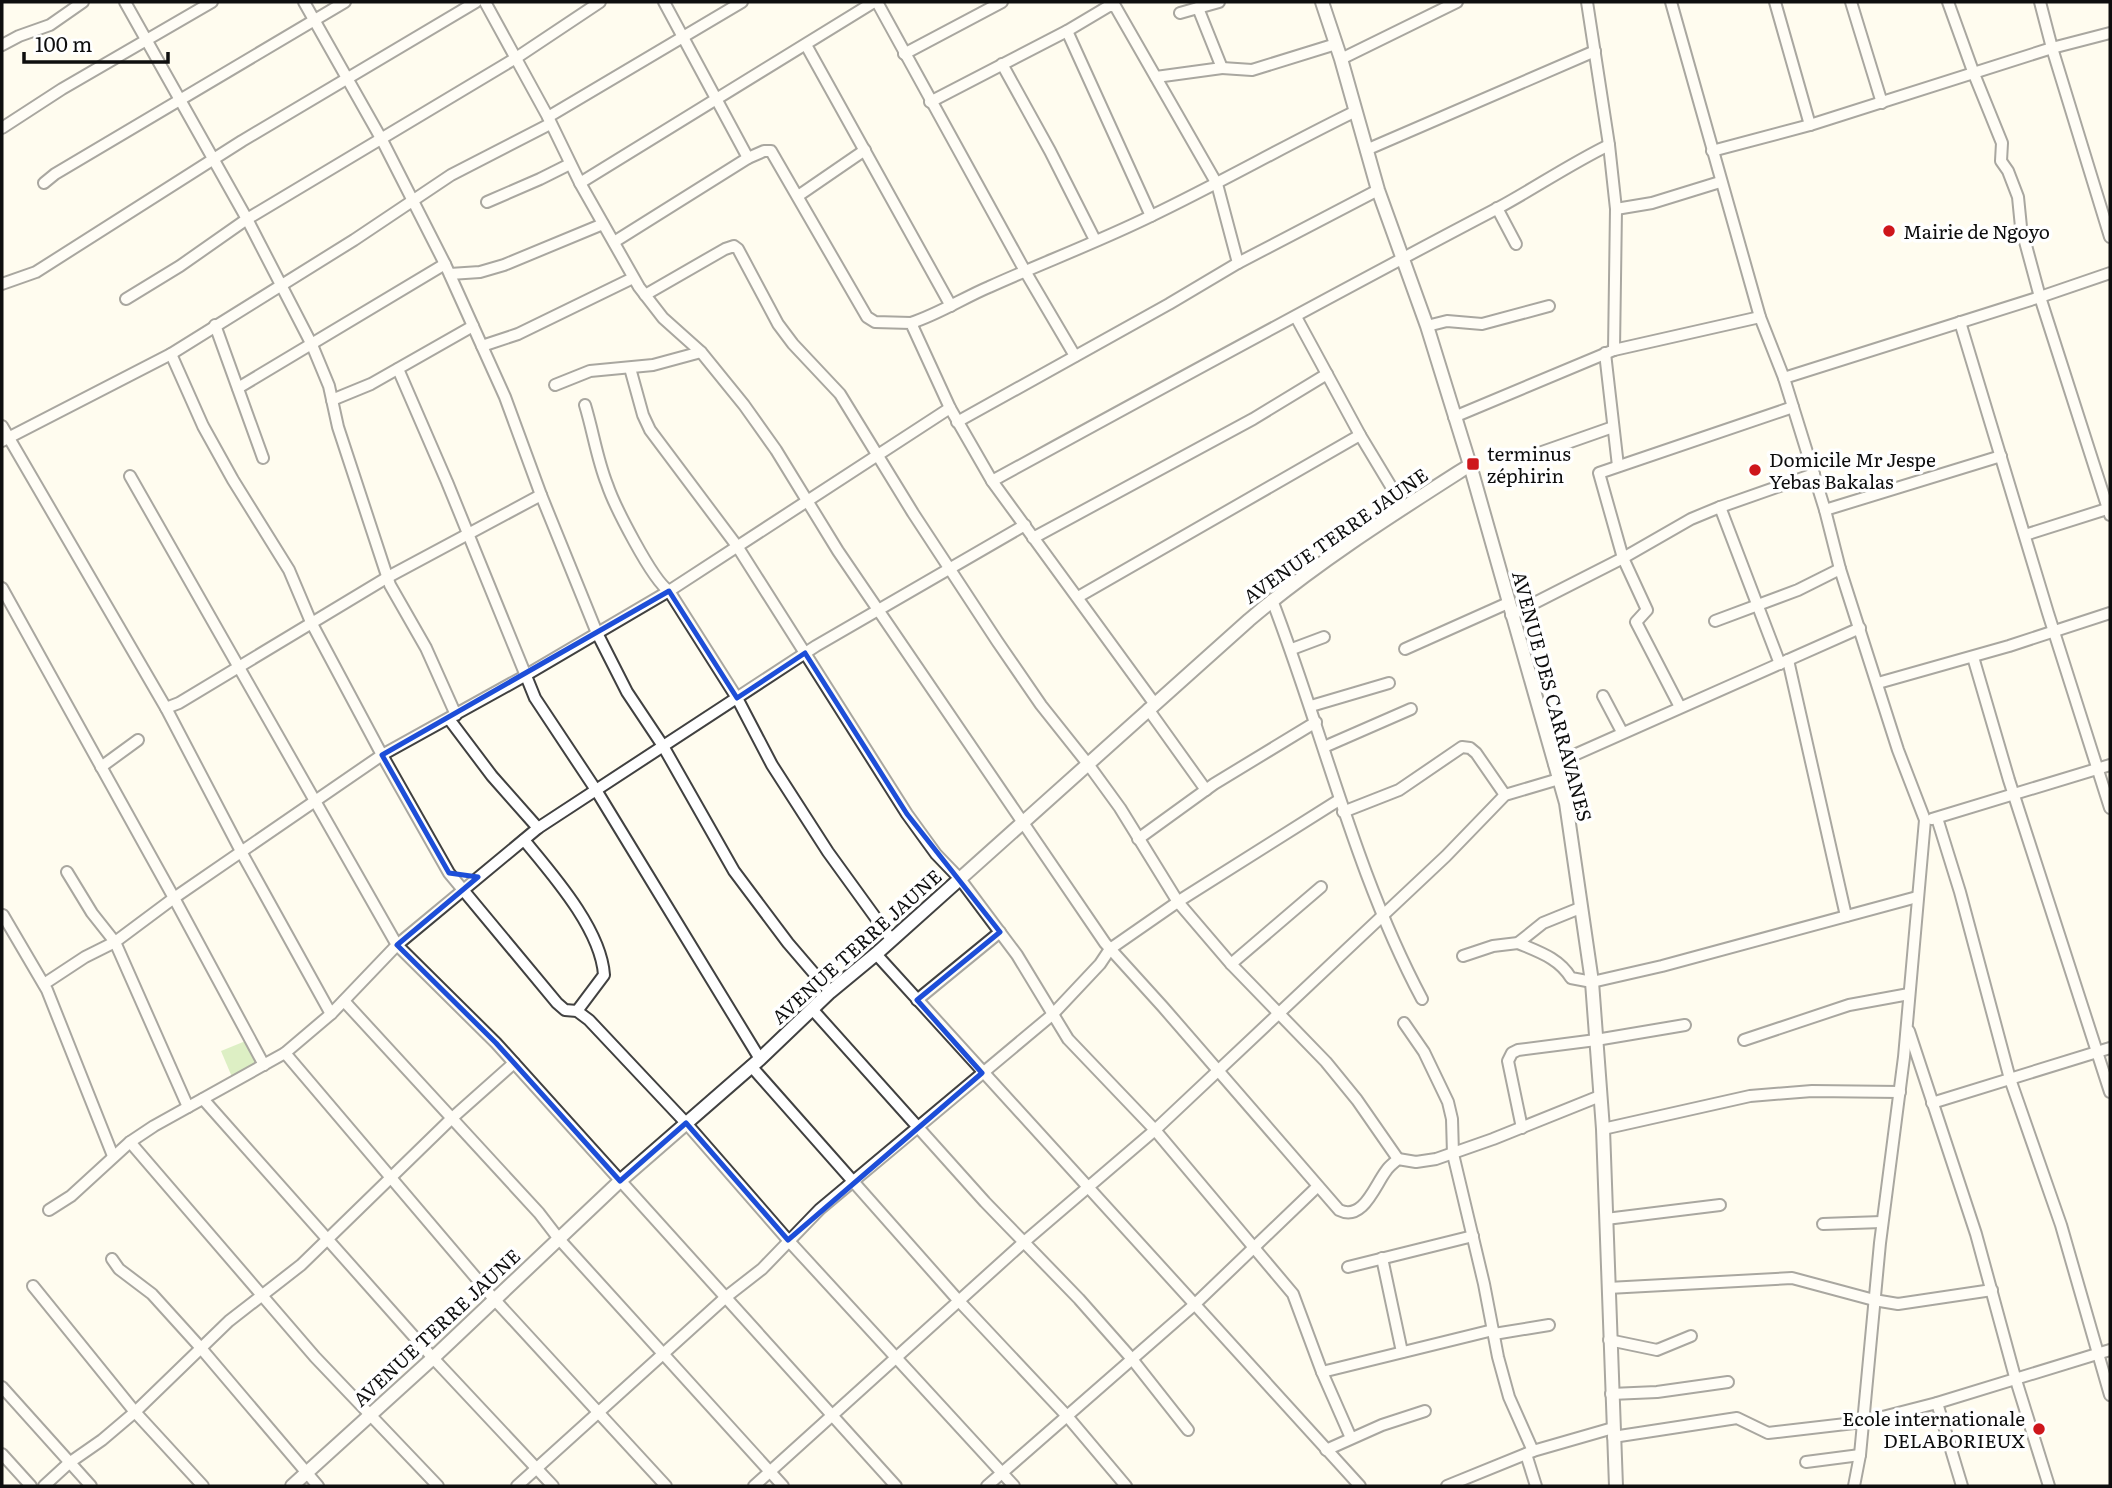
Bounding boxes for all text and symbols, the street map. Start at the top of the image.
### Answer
scale bar [24,21,168,65]
text: 100 m [35,27,92,58]
place label: Mairie de Ngoyo [1903,217,2050,245]
marker: Mairie de Ngoyo [1881,223,1897,239]
place label: terminus zéphirin [1487,439,1571,489]
place label: Domicile Mr Jespe Yebas Bakalas [1769,445,1936,495]
marker: terminus zéphirin [1465,456,1481,472]
street label: AVENUE TERRE JAUNE [1237,460,1433,610]
marker: Domicile Mr Jespe Yebas Bakalas [1747,462,1763,478]
street label: AVENUE DES CARRAVANES [1506,568,1600,824]
street label: AVENUE TERRE JAUNE [765,862,947,1030]
street label: AVENUE TERRE JAUNE [346,1242,526,1412]
place label: Ecole internationale DELABORIEUX [1842,1404,2026,1454]
marker: Ecole internationale DELABORIEUX [2031,1421,2047,1437]

